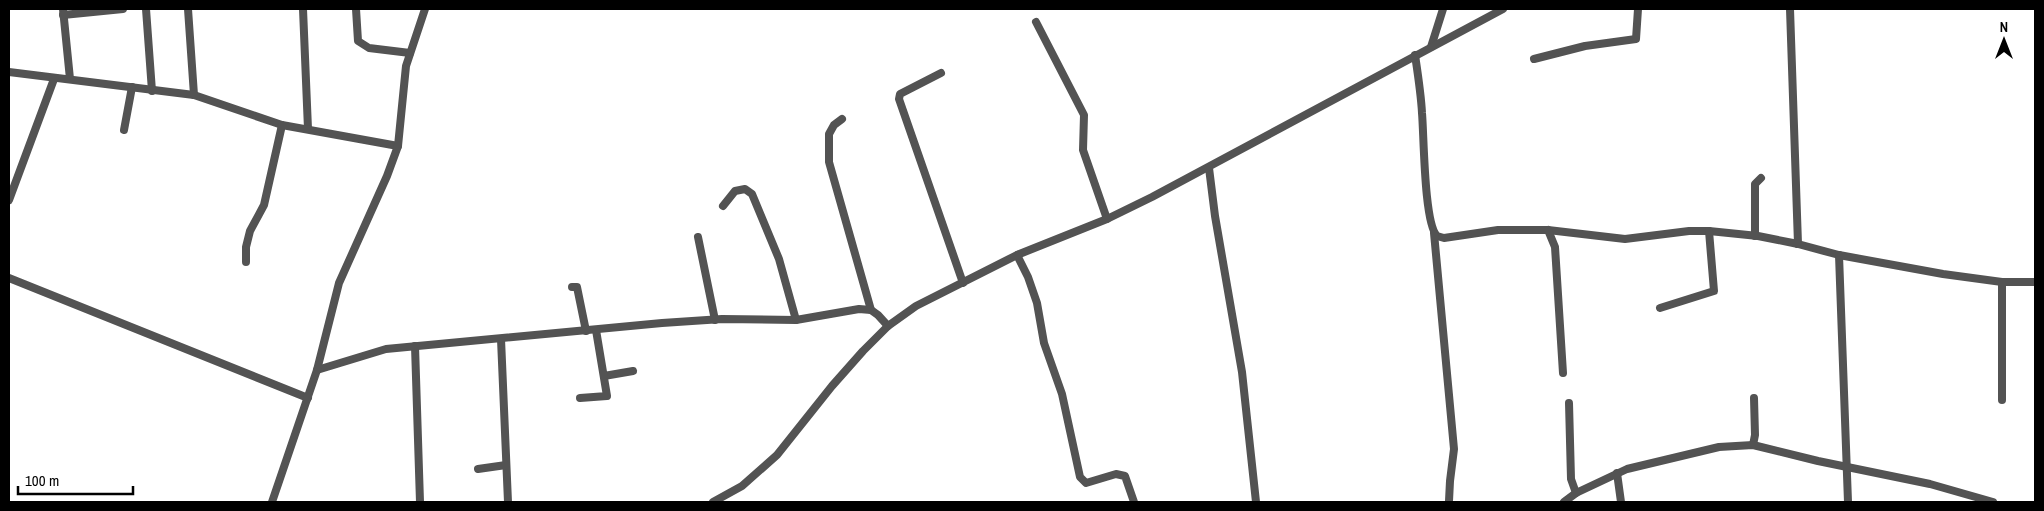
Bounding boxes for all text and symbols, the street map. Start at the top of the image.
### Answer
north arrow [1979,15,2029,65]
text: N [2000,18,2008,36]
scale bar [18,464,132,496]
text: 100 m [25,470,59,491]

